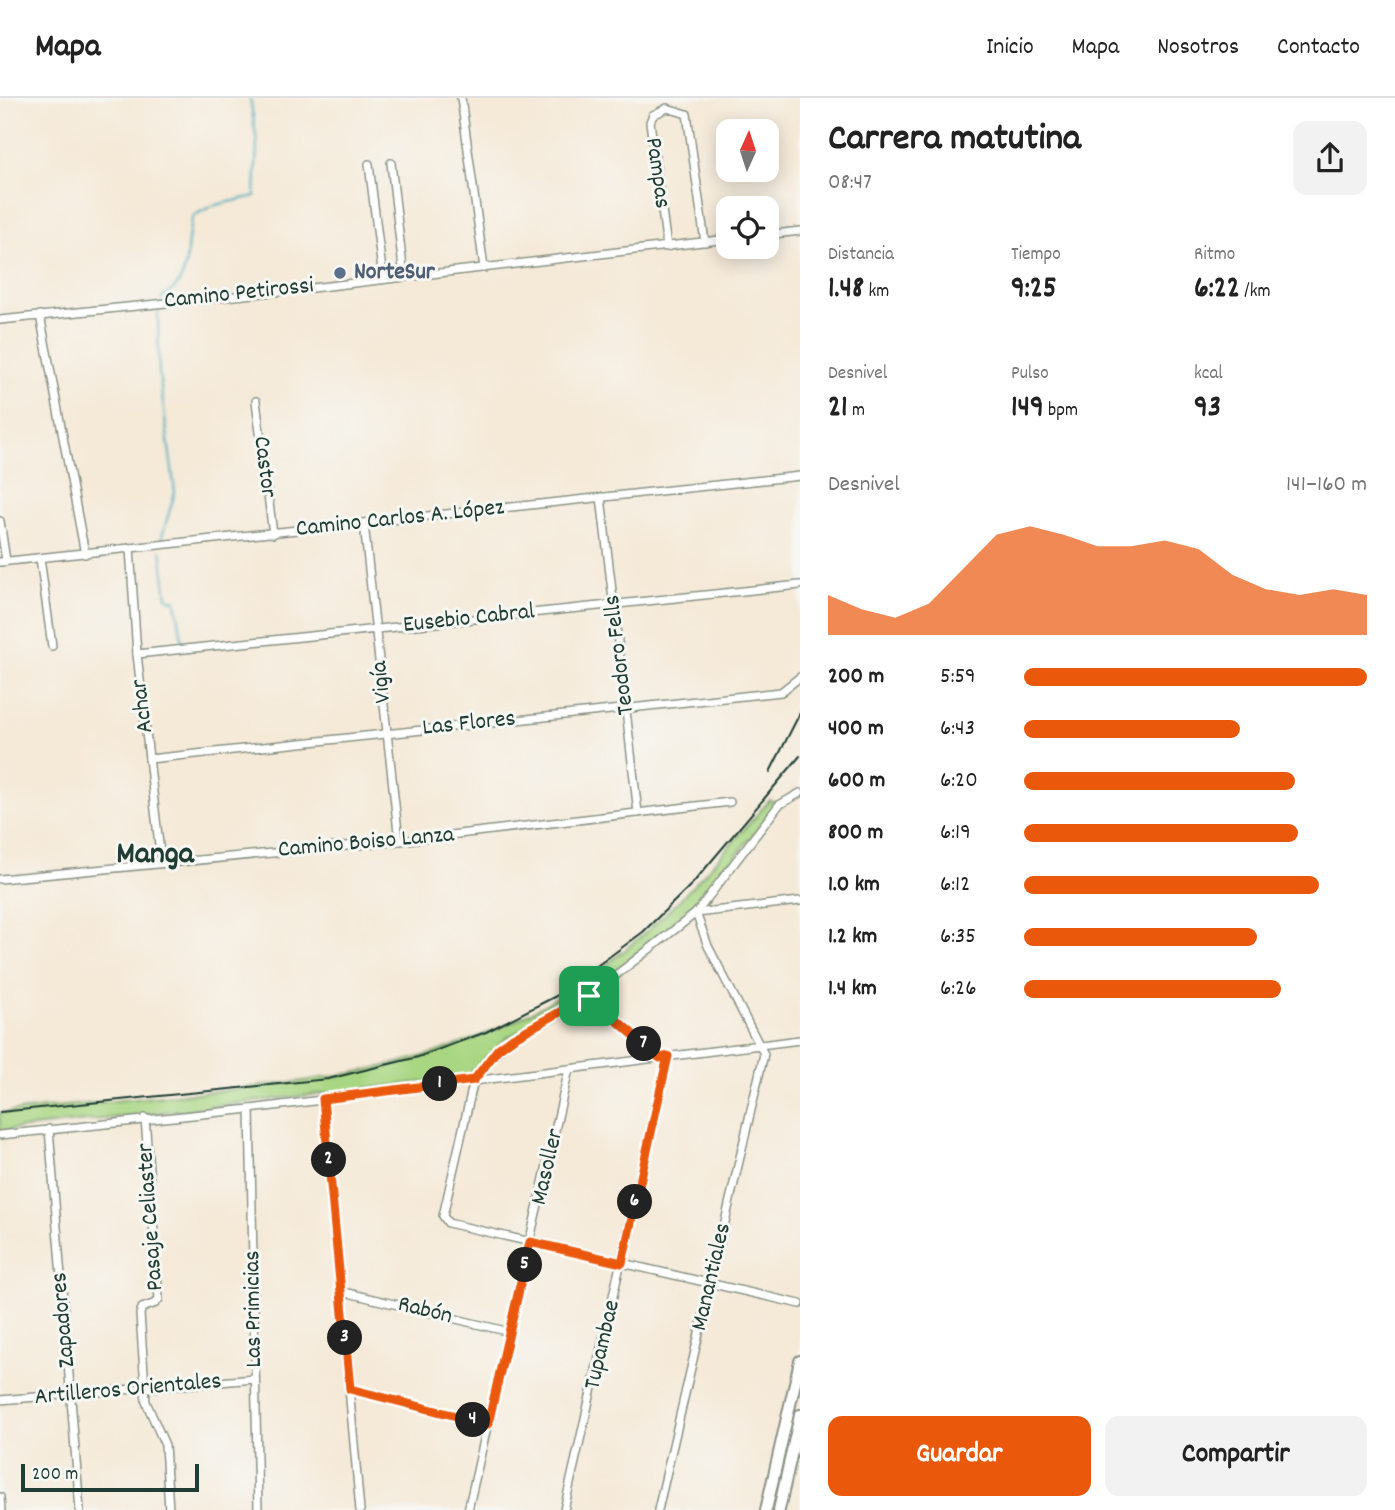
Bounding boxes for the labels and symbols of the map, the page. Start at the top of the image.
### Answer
north arrow [716,119,779,182]
street label: Pampas [635,135,679,211]
place label: NorteSur [354,256,436,290]
marker: NorteSur [332,265,348,281]
street label: Camino Petirossi [163,269,315,319]
street label: Castor [243,434,285,500]
street label: Camino Carlos A. López [294,491,506,547]
street label: Teodoro Fells [596,593,644,717]
street label: Eusebio Cabral [401,595,537,643]
street label: Vigía [363,659,401,705]
street label: Achar [123,677,163,735]
street label: Las Flores [421,702,517,746]
street label: Camino Boiso Lanza [277,818,456,868]
district label: Manga [116,833,195,879]
pin [559,966,619,1026]
pin: 7 [626,1026,662,1062]
pin: 1 [422,1066,458,1102]
street label: Masoller [523,1126,573,1208]
street label: Pasaje Celiaster [129,1142,173,1292]
pin: 2 [312,1142,346,1178]
pin: 6 [618,1184,652,1220]
street label: Manantiales [683,1220,741,1334]
pin: 5 [508,1248,542,1282]
street label: Las Primicias [236,1250,272,1368]
street label: Zapadores [43,1271,85,1369]
street label: Rabón [394,1288,456,1334]
street label: Tupambae [576,1297,630,1393]
pin: 3 [328,1320,362,1356]
street label: Artilleros Orientales [33,1365,223,1415]
pin: 4 [456,1402,490,1438]
scale bar [21,1461,200,1493]

